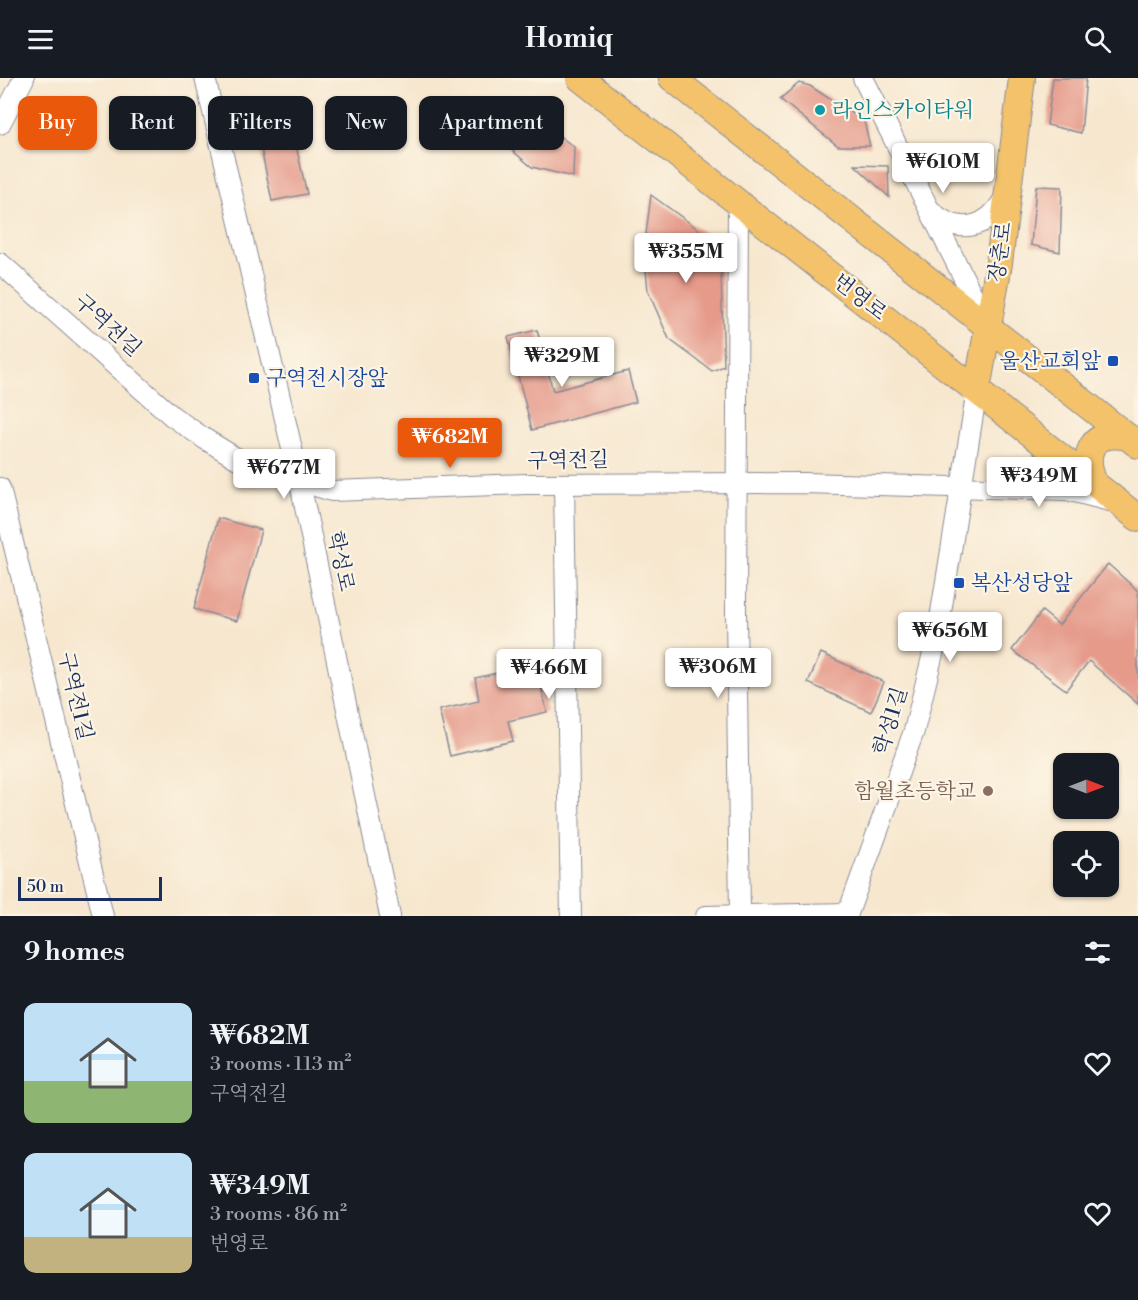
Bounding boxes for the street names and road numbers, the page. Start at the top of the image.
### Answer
street label: 장춘로 [984,220,1018,284]
street label: 번영로 [827,269,891,327]
street label: 구역전길 [68,289,146,363]
street label: 구역전길 [527,447,609,475]
street label: 학성로 [321,529,359,594]
street label: 구역전1길 [52,649,98,743]
street label: 학성1길 [868,684,914,759]

